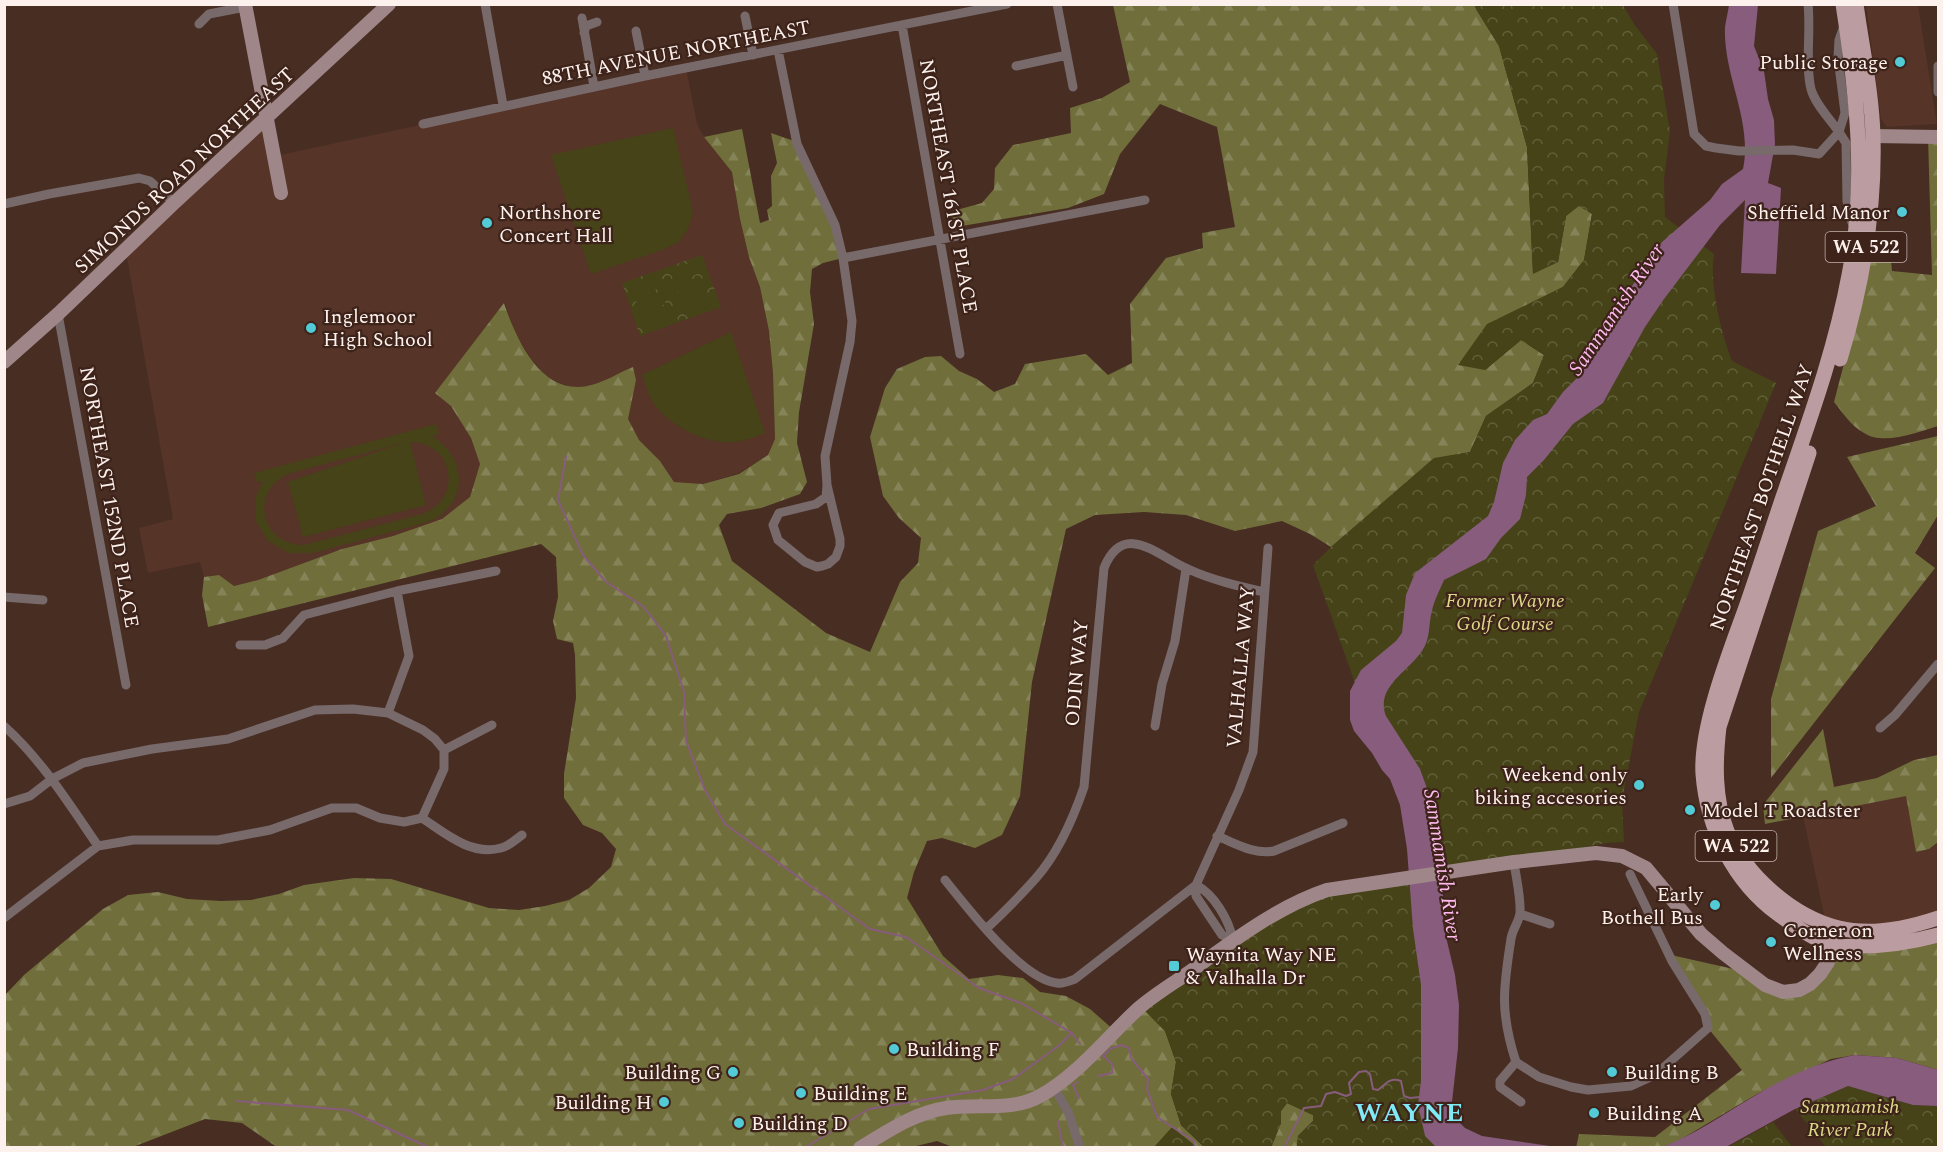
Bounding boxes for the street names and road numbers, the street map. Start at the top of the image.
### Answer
street label: 88TH AVENUE NORTHEAST [539,12,813,94]
street label: NORTHEAST 161ST PLACE [911,57,985,316]
street label: SIMONDS ROAD NORTHEAST [68,60,302,281]
road number: WA 522 [1826,232,1906,262]
street label: NORTHEAST BOTHELL WAY [1702,360,1822,635]
street label: NORTHEAST 152ND PLACE [71,364,147,630]
street label: VALHALLA WAY [1219,585,1263,750]
street label: ODIN WAY [1057,618,1097,728]
road number: WA 522 [1696,831,1776,861]

